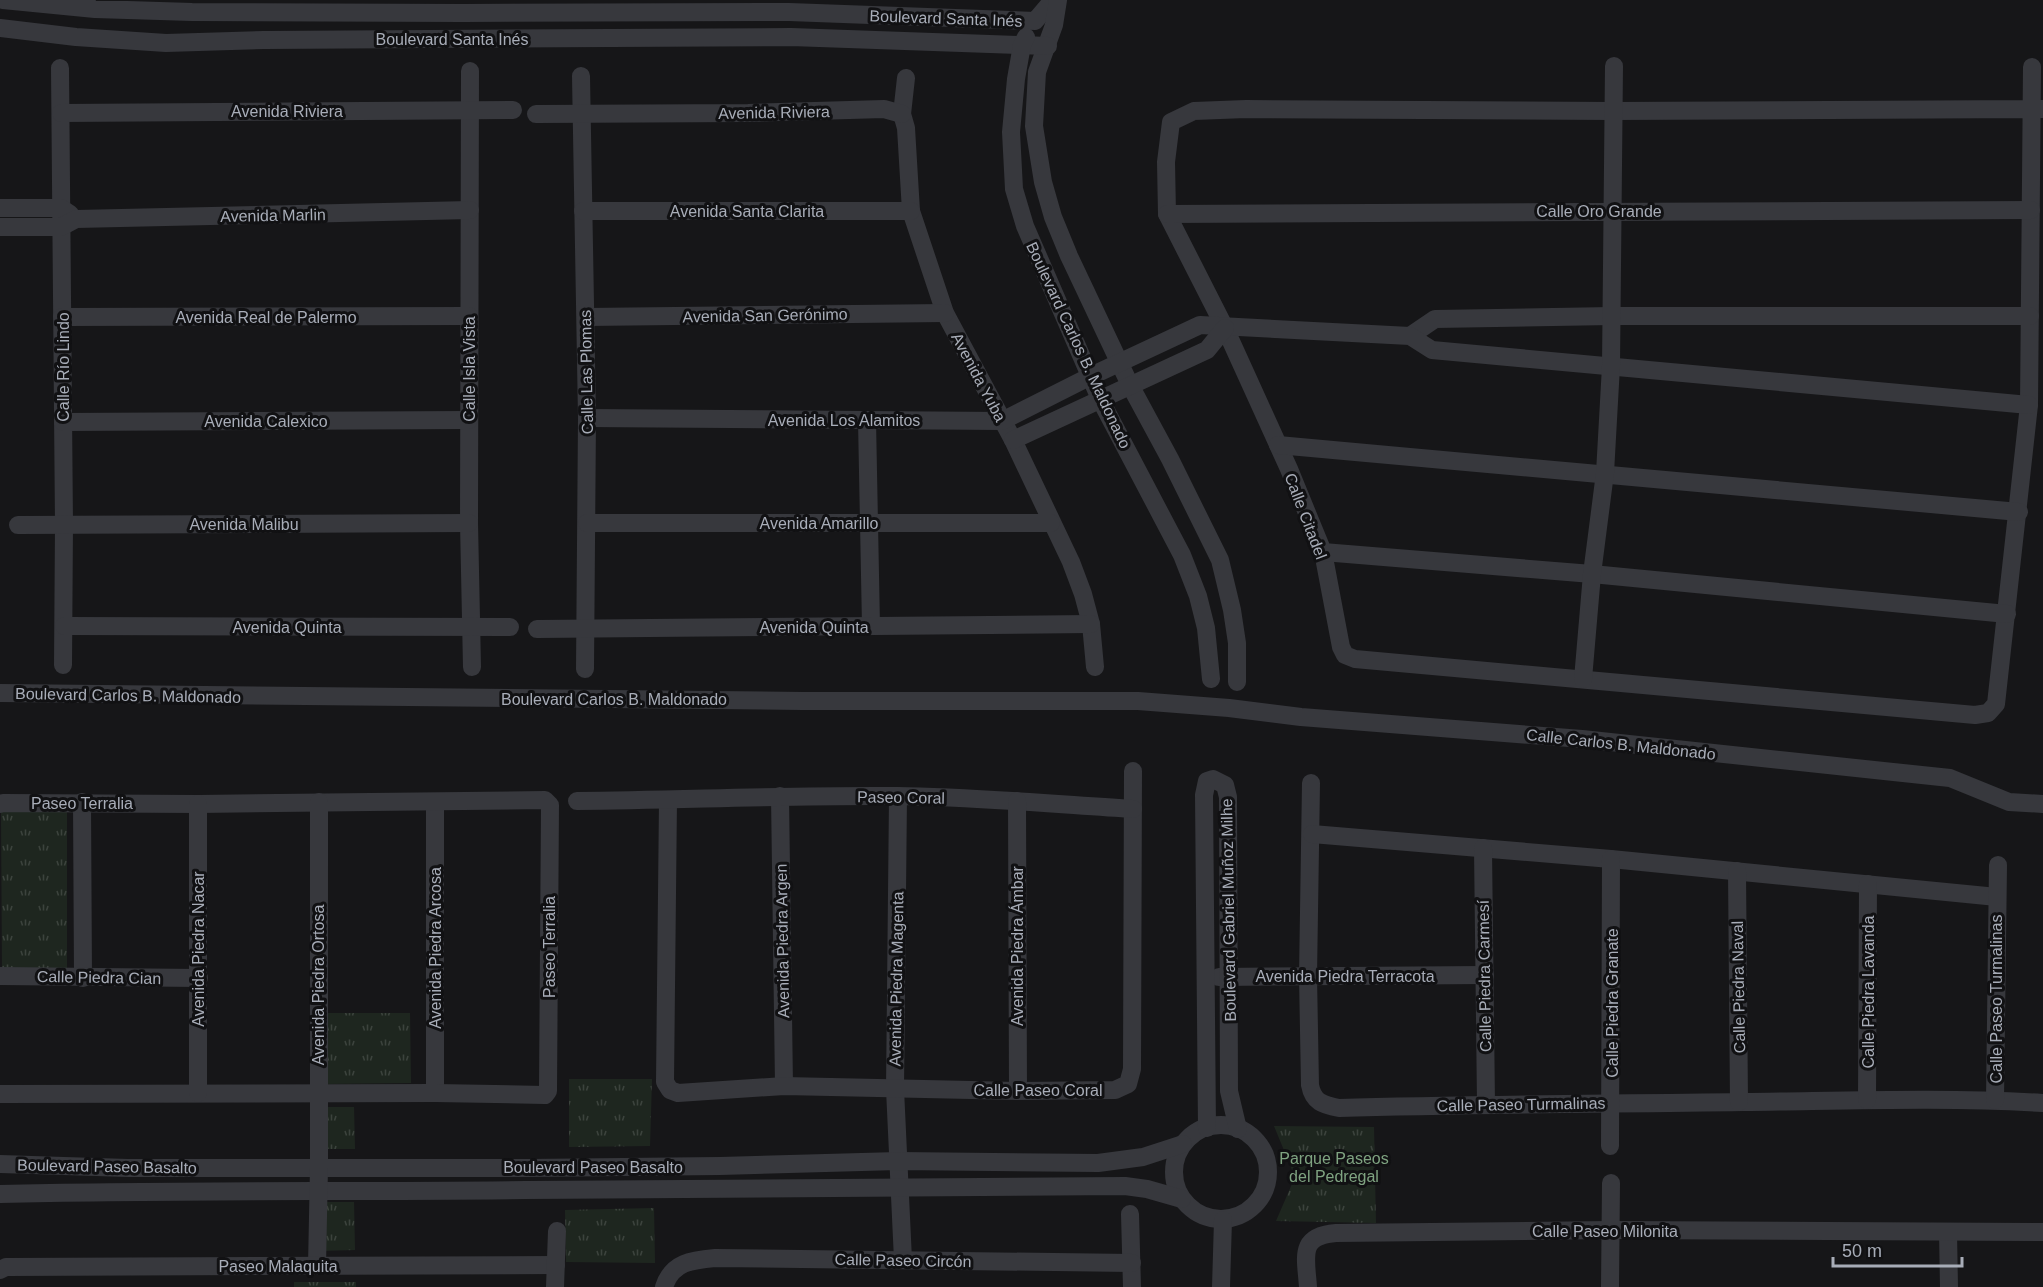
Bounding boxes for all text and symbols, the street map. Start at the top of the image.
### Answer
street label: Boulevard Santa Inés [869,7,1023,30]
street label: Boulevard Santa Inés [376,31,529,48]
street label: Avenida Riviera [231,103,343,120]
street label: Avenida Riviera [718,103,830,122]
street label: Avenida Santa Clarita [670,203,824,220]
street label: Calle Oro Grande [1536,203,1662,220]
street label: Avenida Marlin [220,206,326,225]
street label: Boulevard Carlos B. Maldonado [1023,239,1134,451]
street label: Avenida San Gerónimo [682,306,848,325]
street label: Avenida Real de Palermo [175,309,357,326]
street label: Calle Las Plomas [577,310,596,434]
street label: Calle Río Lindo [55,312,72,422]
street label: Calle Isla Vista [461,316,478,422]
street label: Avenida Yuba [948,330,1009,425]
street label: Avenida Los Alamitos [768,412,920,429]
street label: Avenida Calexico [204,413,328,430]
street label: Calle Citadel [1281,471,1330,562]
street label: Avenida Amarillo [760,515,879,532]
street label: Avenida Malibu [189,516,299,533]
street label: Avenida Quinta [232,619,342,636]
street label: Avenida Quinta [759,619,869,636]
street label: Boulevard Carlos B. Maldonado [15,685,241,706]
street label: Boulevard Carlos B. Maldonado [501,691,727,708]
street label: Calle Carlos B. Maldonado [1525,726,1717,763]
street label: Paseo Coral [857,788,945,807]
street label: Paseo Terralia [31,795,133,812]
street label: Boulevard Gabriel Muñoz Milhe [1218,798,1239,1022]
street label: Avenida Piedra Argen [773,864,792,1018]
street label: Avenida Piedra Ámbar [1008,865,1026,1026]
street label: Avenida Piedra Arcosa [427,867,444,1029]
street label: Avenida Piedra Nacar [190,871,207,1027]
street label: Avenida Piedra Magenta [886,891,907,1067]
street label: Paseo Terralia [541,896,558,998]
street label: Calle Piedra Carmesí [1475,899,1494,1052]
street label: Avenida Piedra Ortosa [310,905,327,1065]
street label: Calle Piedra Lavanda [1860,915,1877,1069]
street label: Calle Paseo Turmalinas [1988,915,2005,1083]
street label: Calle Piedra Naval [1729,921,1748,1053]
street label: Calle Piedra Granate [1604,928,1621,1078]
street label: Calle Piedra Cian [37,968,161,987]
street label: Avenida Piedra Terracota [1255,968,1435,985]
street label: Calle Paseo Coral [974,1082,1102,1099]
street label: Calle Paseo Turmalinas [1436,1095,1606,1114]
park label: Parque Paseos del Pedregal [1279,1150,1389,1185]
street label: Boulevard Paseo Basalto [17,1156,197,1177]
street label: Boulevard Paseo Basalto [503,1159,683,1176]
street label: Calle Paseo Milonita [1532,1223,1678,1240]
scale bar [1833,1230,1962,1268]
text: 50 m [1842,1241,1882,1261]
street label: Calle Paseo Circón [834,1251,972,1270]
street label: Paseo Malaquita [218,1258,338,1275]

